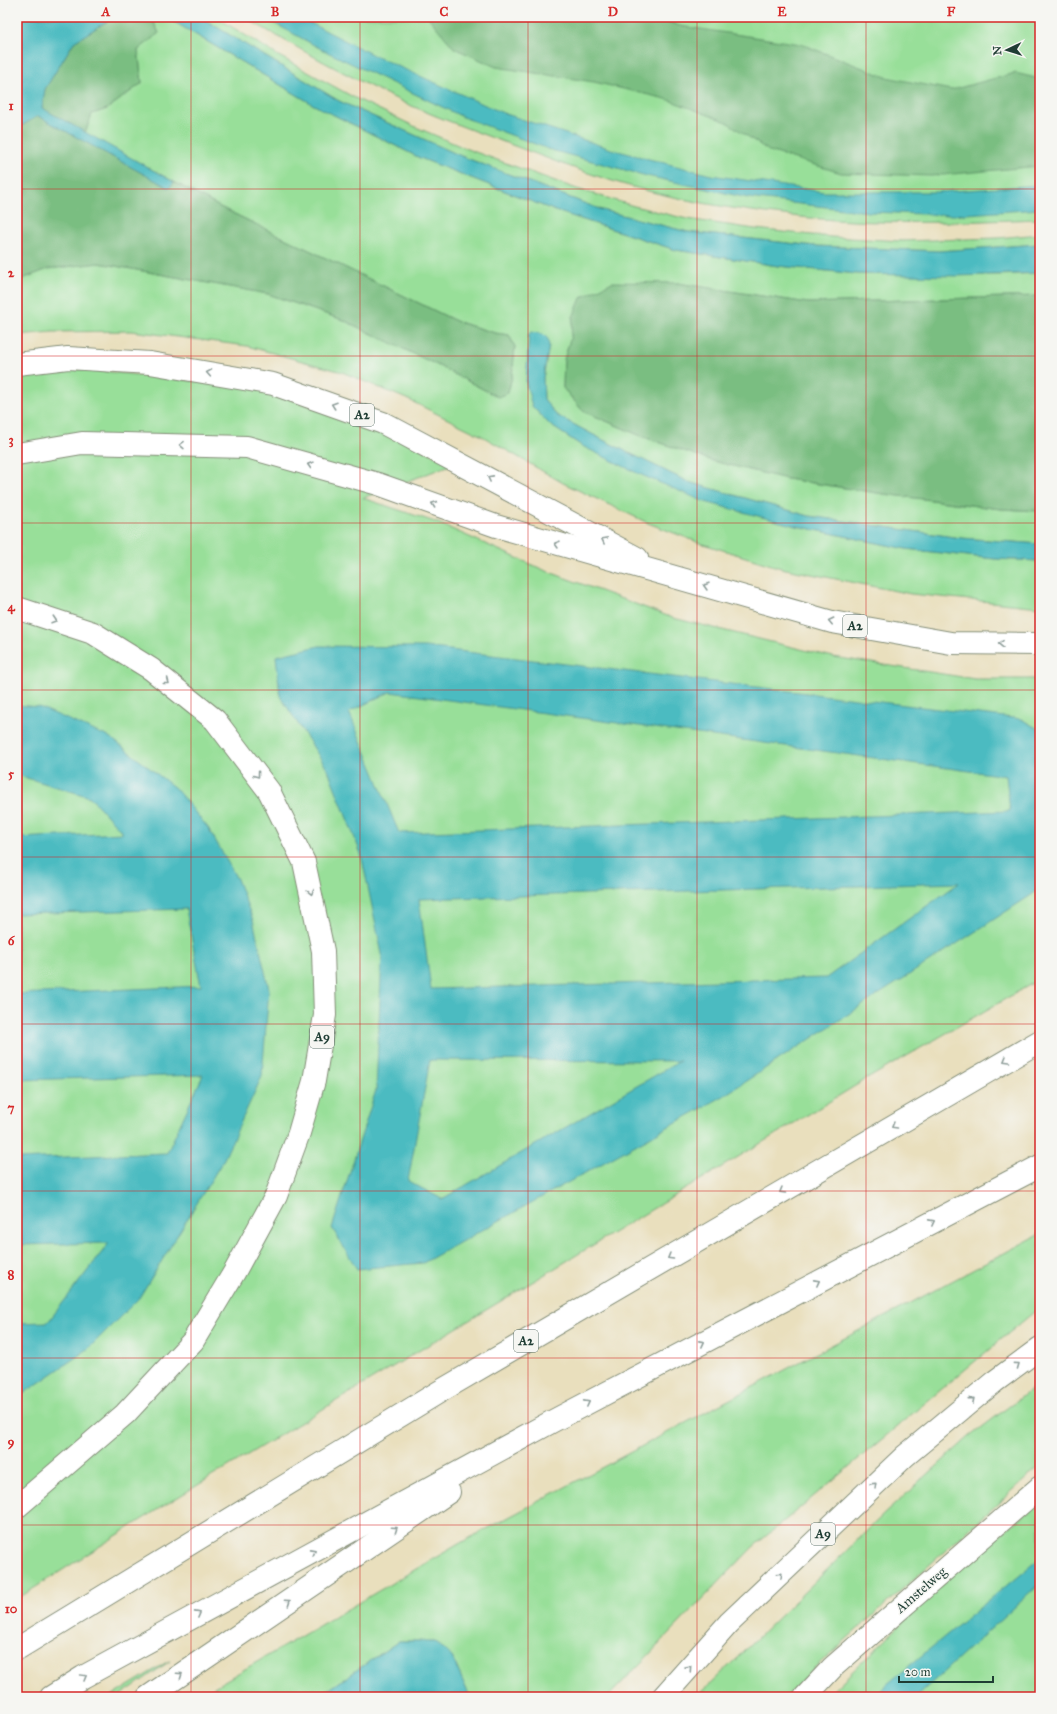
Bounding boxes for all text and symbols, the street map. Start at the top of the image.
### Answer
text: A [101,4,111,20]
text: B [271,4,280,20]
text: C [440,4,449,20]
text: D [608,4,618,20]
text: E [777,4,787,20]
text: F [947,4,956,20]
north arrow [987,30,1027,70]
text: N [991,45,1004,56]
text: 1 [8,98,14,114]
text: 2 [8,265,15,281]
one-way arrow [206,369,212,378]
one-way arrow [331,402,338,410]
road number: A2 [350,404,374,426]
text: 3 [8,432,14,448]
one-way arrow [179,441,185,450]
one-way arrow [307,461,313,469]
one-way arrow [486,476,494,483]
one-way arrow [430,500,437,508]
one-way arrow [601,537,608,544]
one-way arrow [554,540,561,549]
one-way arrow [702,583,709,591]
text: 4 [7,599,15,615]
one-way arrow [50,615,57,624]
road number: A2 [843,615,867,637]
one-way arrow [828,617,835,626]
one-way arrow [998,639,1004,648]
one-way arrow [163,677,170,684]
text: 5 [8,766,15,782]
one-way arrow [252,770,259,777]
one-way arrow [306,888,314,895]
text: 6 [8,933,16,949]
road number: A9 [310,1026,334,1048]
one-way arrow [1003,1056,1010,1063]
text: 7 [8,1100,15,1116]
one-way arrow [891,1121,898,1128]
one-way arrow [779,1187,786,1194]
one-way arrow [928,1219,936,1227]
one-way arrow [667,1253,674,1260]
text: 8 [8,1267,15,1283]
one-way arrow [813,1280,821,1287]
road number: A2 [514,1330,538,1352]
one-way arrow [698,1340,705,1348]
one-way arrow [1013,1362,1020,1370]
one-way arrow [967,1398,974,1405]
one-way arrow [583,1400,590,1408]
text: 9 [8,1434,15,1450]
one-way arrow [869,1483,877,1490]
road number: A9 [811,1523,835,1545]
one-way arrow [391,1526,398,1534]
one-way arrow [308,1549,316,1557]
street label: Amstelweg [891,1563,950,1617]
one-way arrow [775,1572,783,1580]
one-way arrow [283,1600,290,1607]
text: 10 [5,1601,18,1617]
one-way arrow [194,1612,202,1619]
scale bar [899,1658,993,1684]
one-way arrow [684,1665,692,1673]
text: 20 m [905,1665,931,1679]
one-way arrow [176,1672,183,1680]
one-way arrow [80,1674,87,1681]

